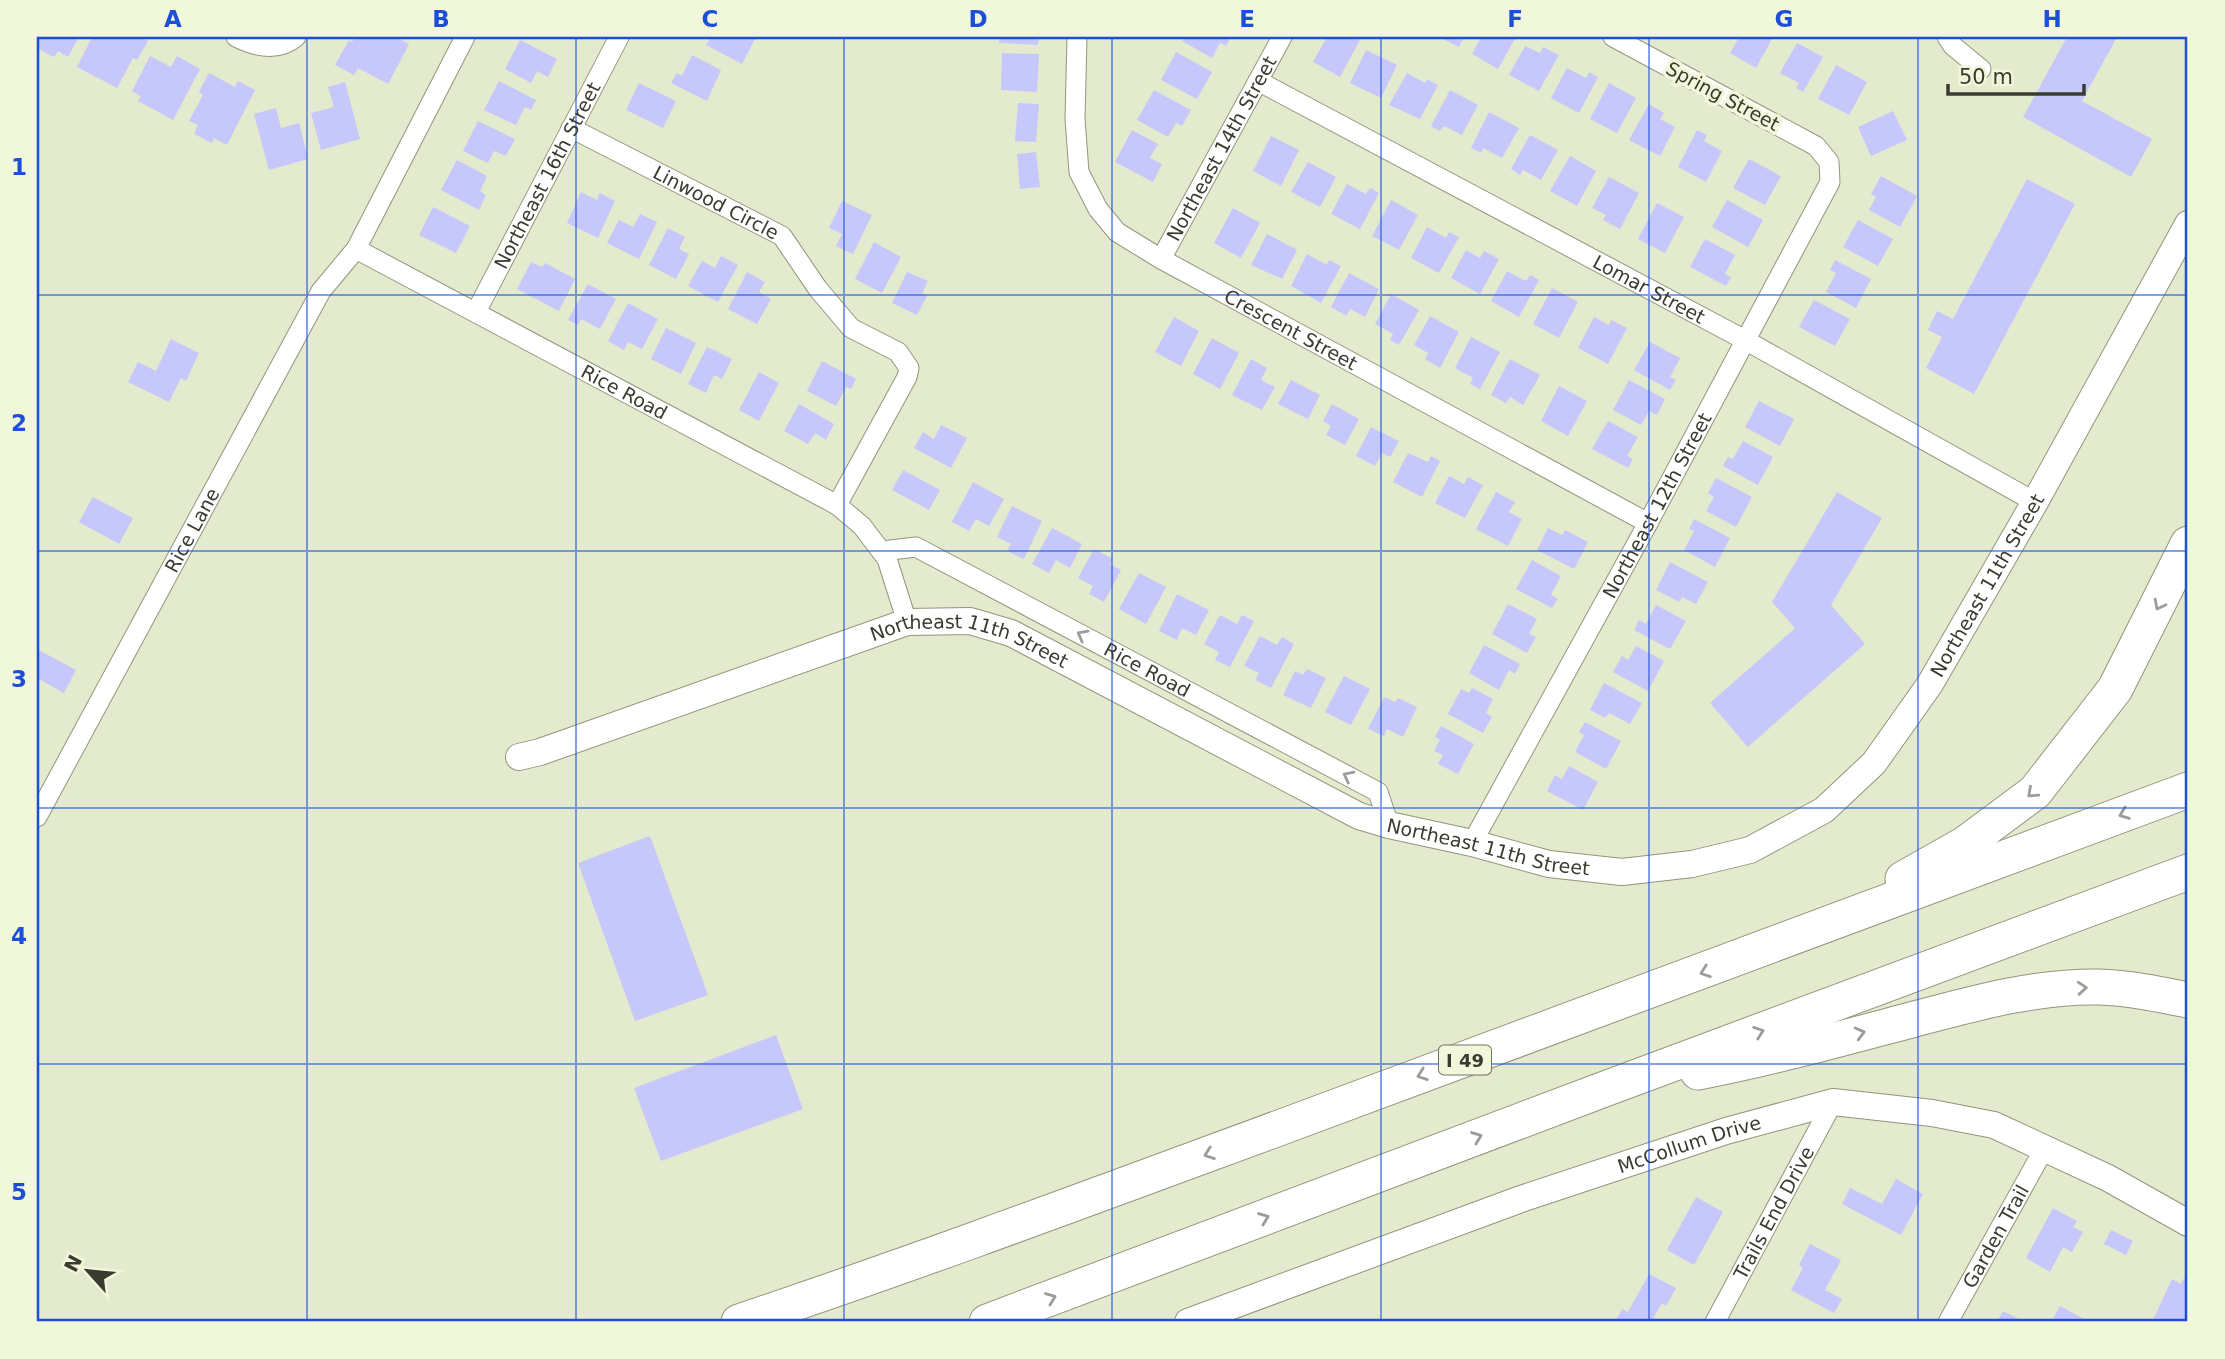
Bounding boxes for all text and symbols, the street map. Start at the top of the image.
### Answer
text: A [164,6,182,32]
text: B [432,6,450,32]
text: C [702,6,718,32]
text: D [968,6,988,32]
text: E [1239,6,1255,32]
text: F [1507,6,1523,32]
text: G [1775,6,1793,32]
text: H [2042,6,2062,32]
street label: Northeast 14th Street [1162,52,1281,245]
scale bar [1948,52,2085,96]
street label: Spring Street [1663,57,1783,135]
text: 50 m [1959,65,2013,89]
street label: Northeast 16th Street [489,78,605,272]
text: 1 [11,154,27,180]
street label: Linwood Circle [650,161,783,244]
street label: Lomar Street [1589,250,1709,328]
street label: Crescent Street [1221,285,1361,374]
street label: Rice Road [578,360,671,424]
street label: Northeast 12th Street [1598,409,1716,602]
text: 2 [11,410,27,436]
street label: Rice Lane [160,484,224,576]
street label: Northeast 11th Street [1926,490,2048,681]
one-way arrow [2153,598,2167,611]
street label: Northeast 11th Street [867,610,1072,672]
one-way arrow [1077,630,1090,644]
street label: Rice Road [1100,638,1194,701]
text: 3 [11,666,27,692]
one-way arrow [1343,771,1356,785]
one-way arrow [2027,785,2040,797]
one-way arrow [2119,806,2131,820]
street label: Northeast 11th Street [1385,814,1591,879]
text: 4 [11,923,27,949]
one-way arrow [1700,963,1712,977]
one-way arrow [2077,981,2088,996]
one-way arrow [1752,1026,1764,1040]
one-way arrow [1854,1027,1866,1041]
road number: I 49 [1439,1045,1491,1074]
one-way arrow [1417,1067,1429,1081]
street label: McCollum Drive [1615,1111,1763,1177]
one-way arrow [1470,1131,1482,1145]
street label: Trails End Drive [1729,1142,1818,1284]
one-way arrow [1203,1145,1215,1159]
text: 5 [11,1179,27,1205]
street label: Garden Trail [1958,1181,2033,1292]
one-way arrow [1258,1212,1270,1226]
north arrow [52,1236,122,1306]
text: N [59,1251,86,1275]
one-way arrow [1045,1293,1057,1307]

